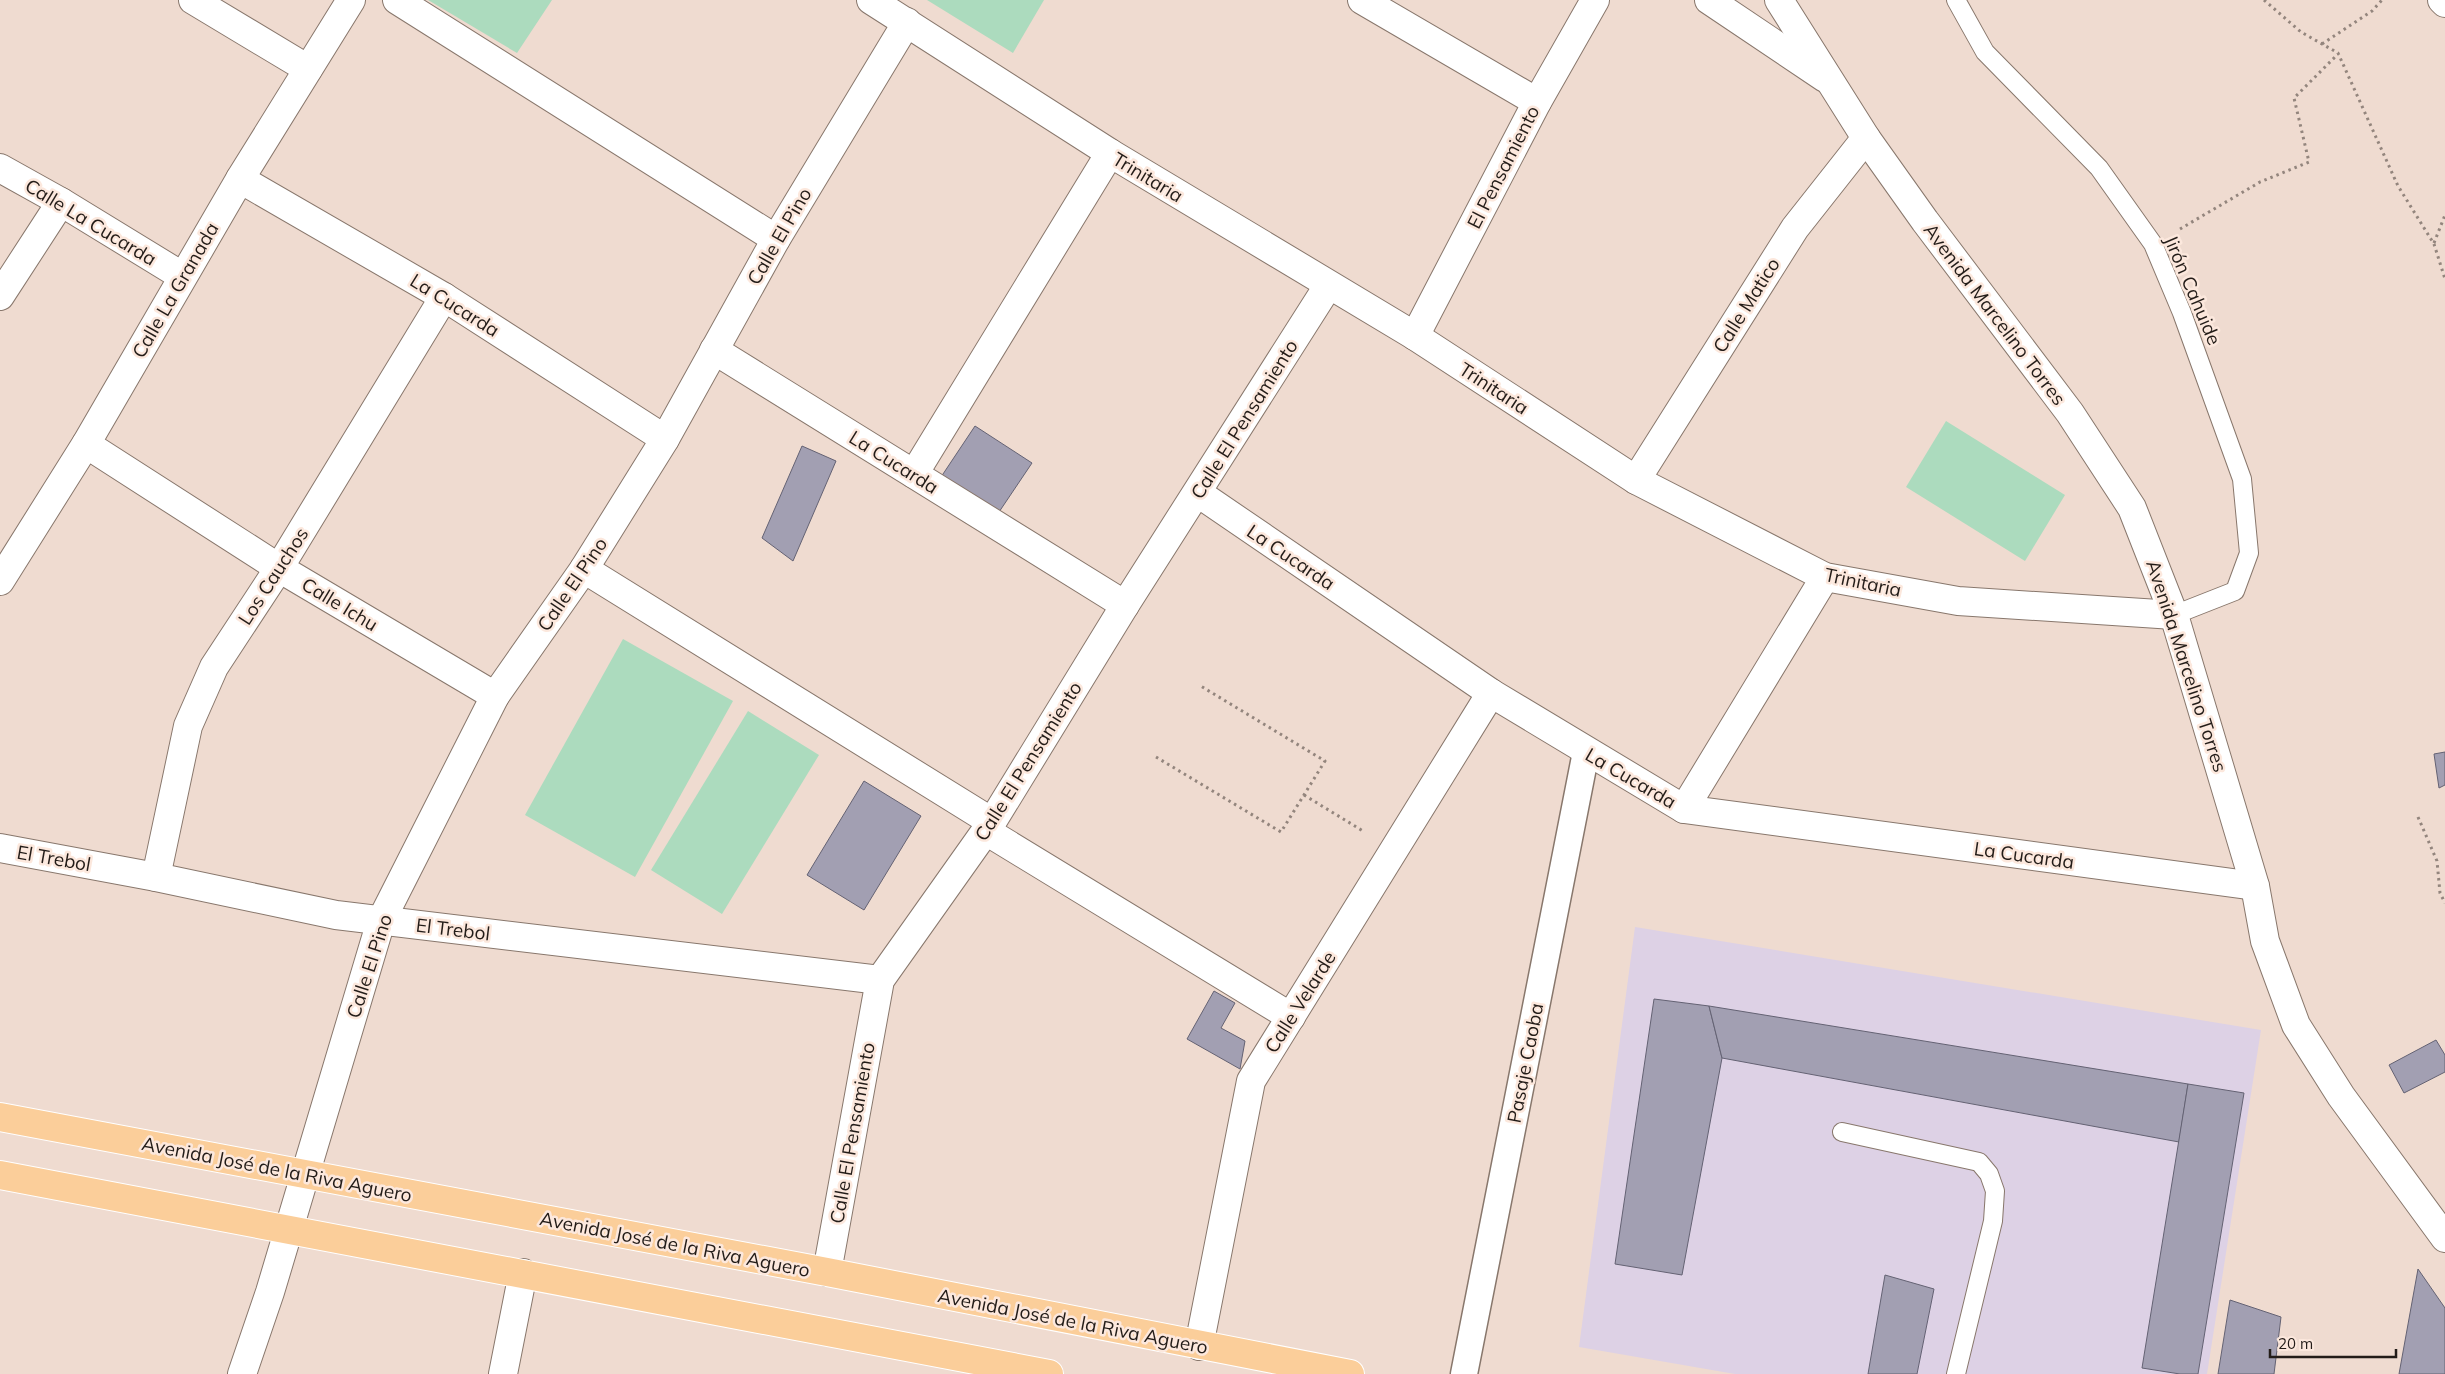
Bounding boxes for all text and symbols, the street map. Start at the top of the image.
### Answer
street label: El Pensamiento [1462,101,1544,233]
street label: Trinitaria [1108,147,1188,207]
street label: Calle La Cucarda [21,173,161,271]
street label: Calle El Pino [742,183,816,289]
street label: Calle La Granada [126,218,224,362]
street label: Avenida Marcelino Torres [1919,218,2071,410]
street label: Jirón Cahuide [2159,231,2227,349]
street label: Calle Matico [1707,253,1785,357]
street label: La Cucarda [406,268,504,342]
street label: Calle El Pensamiento [1185,335,1303,503]
street label: Trinitaria [1455,357,1533,419]
street label: La Cucarda [845,425,943,499]
street label: La Cucarda [1243,519,1339,595]
street label: Los Cauchos [233,523,313,629]
street label: Calle El Pino [532,533,612,635]
street label: Avenida Marcelino Torres [2141,557,2233,775]
street label: Trinitaria [1822,562,1904,602]
street label: Calle Ichu [297,572,383,636]
street label: Calle El Pensamiento [969,677,1087,845]
street label: La Cucarda [1581,742,1681,814]
street label: La Cucarda [1972,836,2076,874]
street label: El Trebol [15,840,93,876]
street label: Calle El Pino [341,911,397,1021]
street label: El Trebol [415,913,491,945]
street label: Calle Velarde [1259,947,1341,1057]
street label: Pasaje Caoba [1502,1001,1548,1125]
street label: Calle El Pensamiento [824,1041,880,1225]
street label: Avenida José de la Riva Aguero [140,1131,414,1207]
street label: Avenida José de la Riva Aguero [538,1206,812,1282]
street label: Avenida José de la Riva Aguero [936,1283,1210,1359]
scale bar [2270,1326,2396,1358]
text: 20 m [2278,1334,2313,1353]

